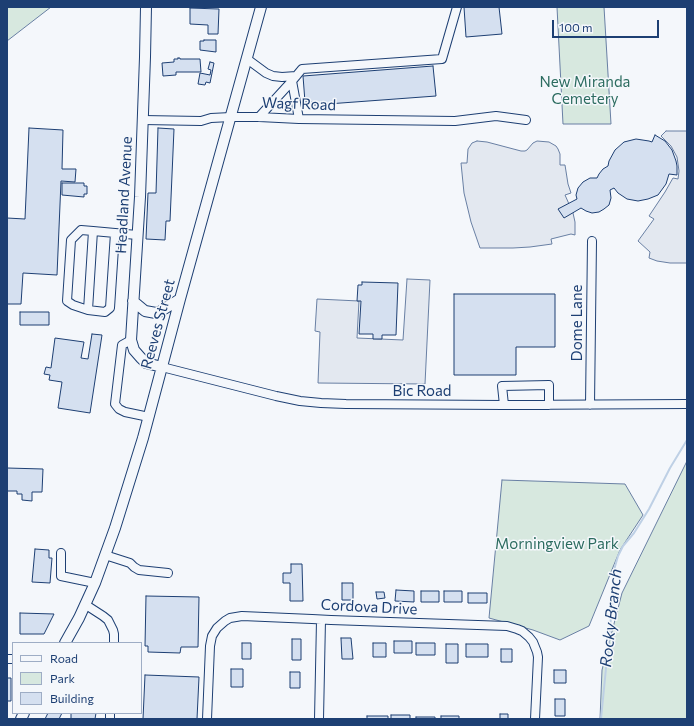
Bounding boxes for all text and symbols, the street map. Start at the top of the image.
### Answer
scale bar [554,12,661,38]
text: 100 m [559,20,593,34]
park label: New Miranda Cemetery [540,73,630,108]
street label: Wagf Road [262,94,336,114]
street label: Headland Avenue [112,136,136,254]
street label: Reeves Street [137,277,179,371]
street label: Dome Lane [568,285,586,361]
street label: Bic Road [393,382,451,400]
park label: Morningview Park [495,535,619,553]
water label: Rocky Branch [596,568,626,668]
street label: Cordova Drive [320,595,418,619]
legend [12,642,142,714]
text: Road [50,651,78,665]
text: Park [50,671,75,685]
text: Building [50,691,94,705]

